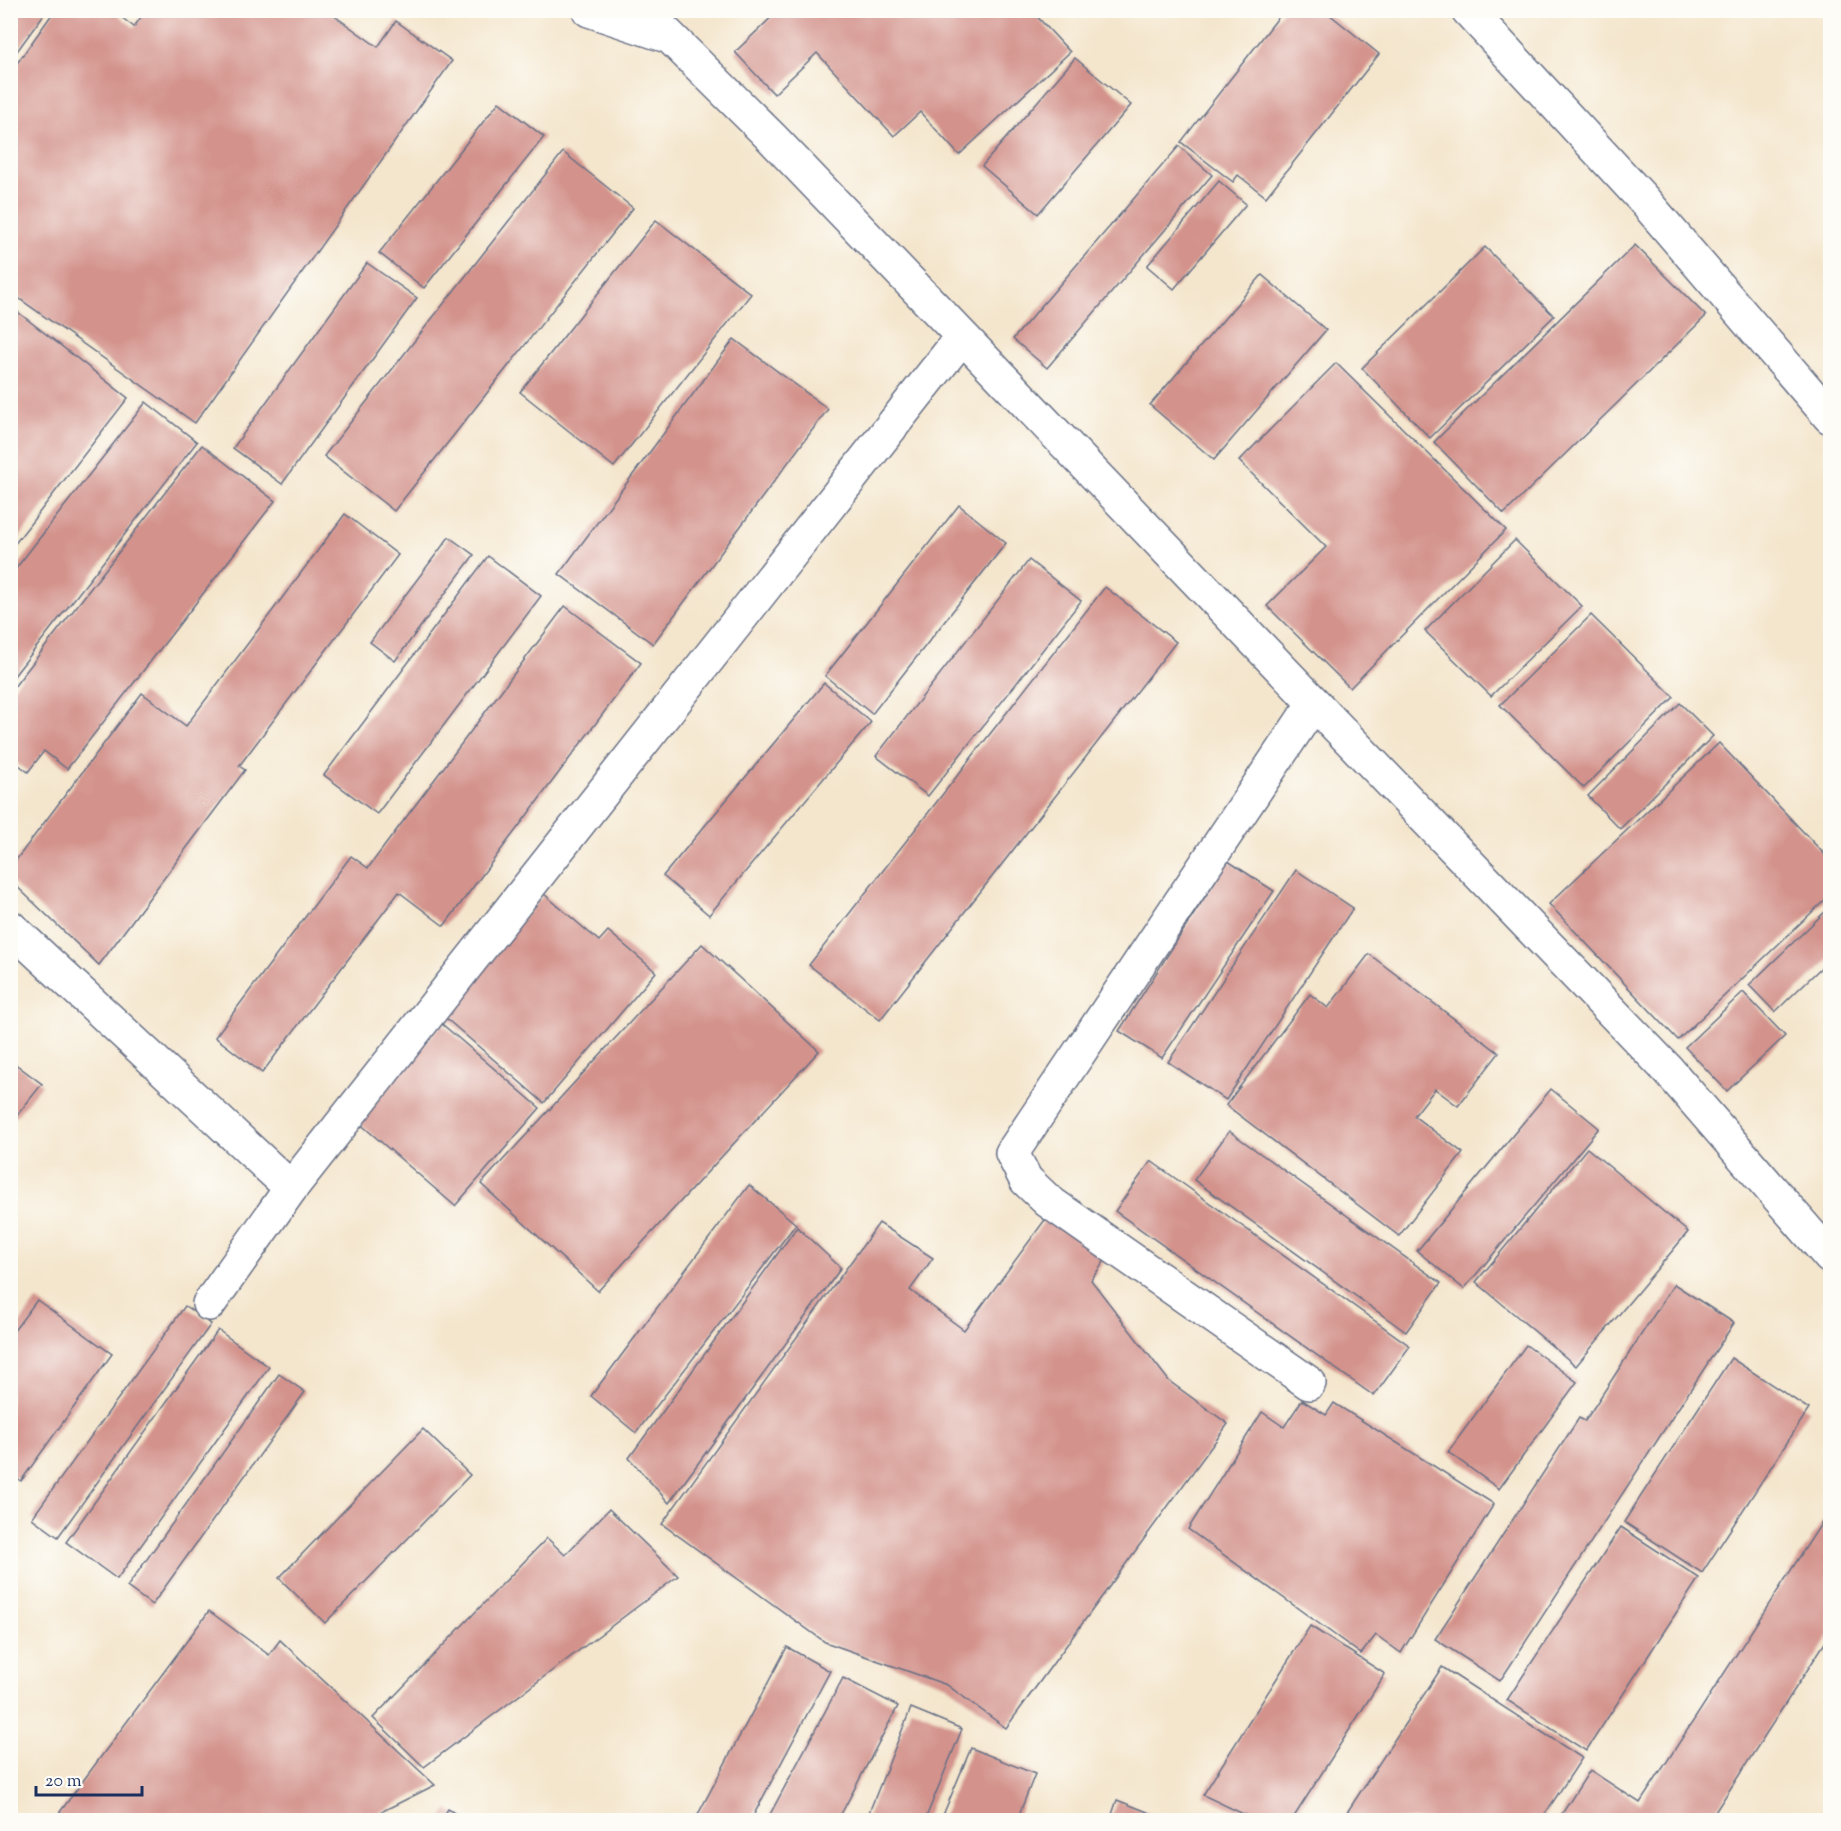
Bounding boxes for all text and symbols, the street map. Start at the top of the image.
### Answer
scale bar [36,1759,142,1797]
text: 20 m [45,1769,82,1795]

